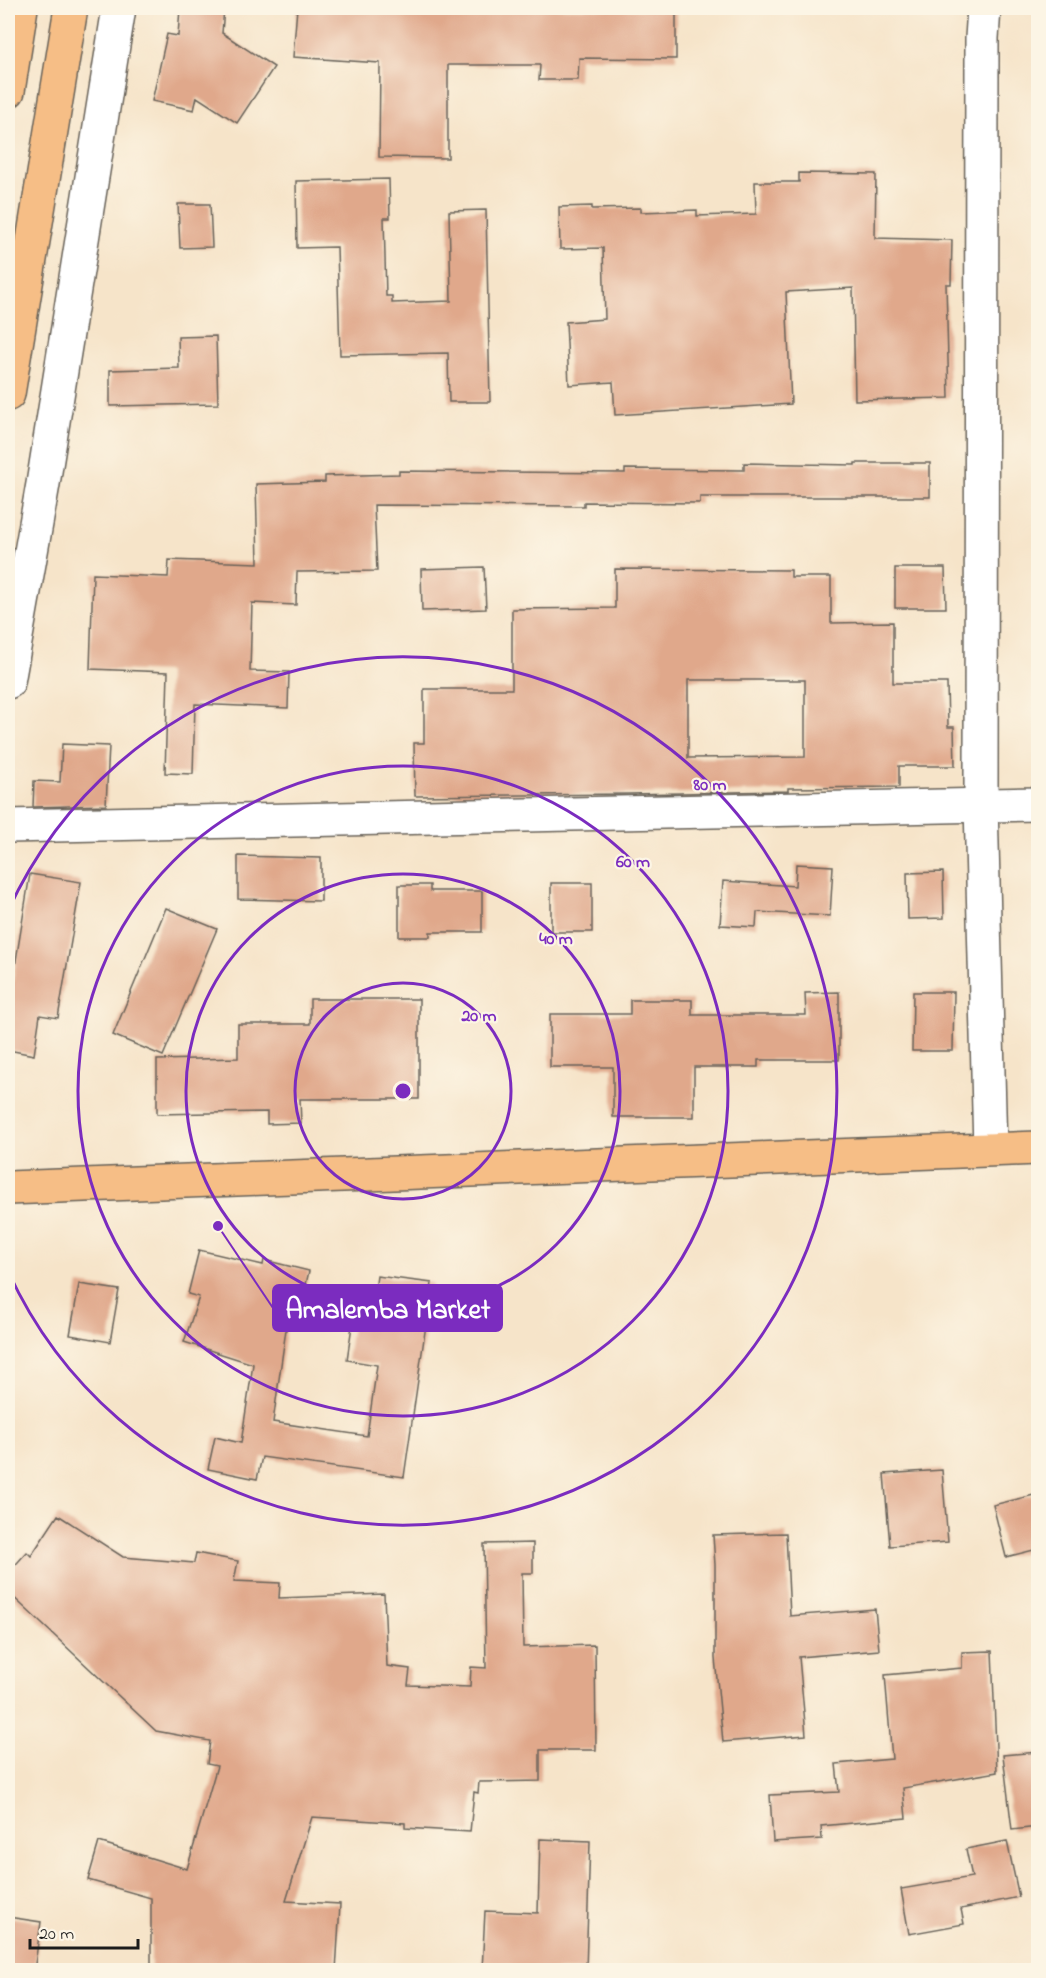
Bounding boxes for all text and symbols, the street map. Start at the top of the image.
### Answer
text: 80 m [693,773,727,799]
text: 60 m [616,850,650,876]
text: 40 m [539,927,573,953]
text: 20 m [460,1004,497,1030]
centre of rings [393,1081,413,1101]
callout: Amalemba Market [273,1285,502,1331]
text: Amalemba Market [286,1291,491,1332]
scale bar [30,1912,138,1950]
text: 20 m [39,1922,74,1948]

